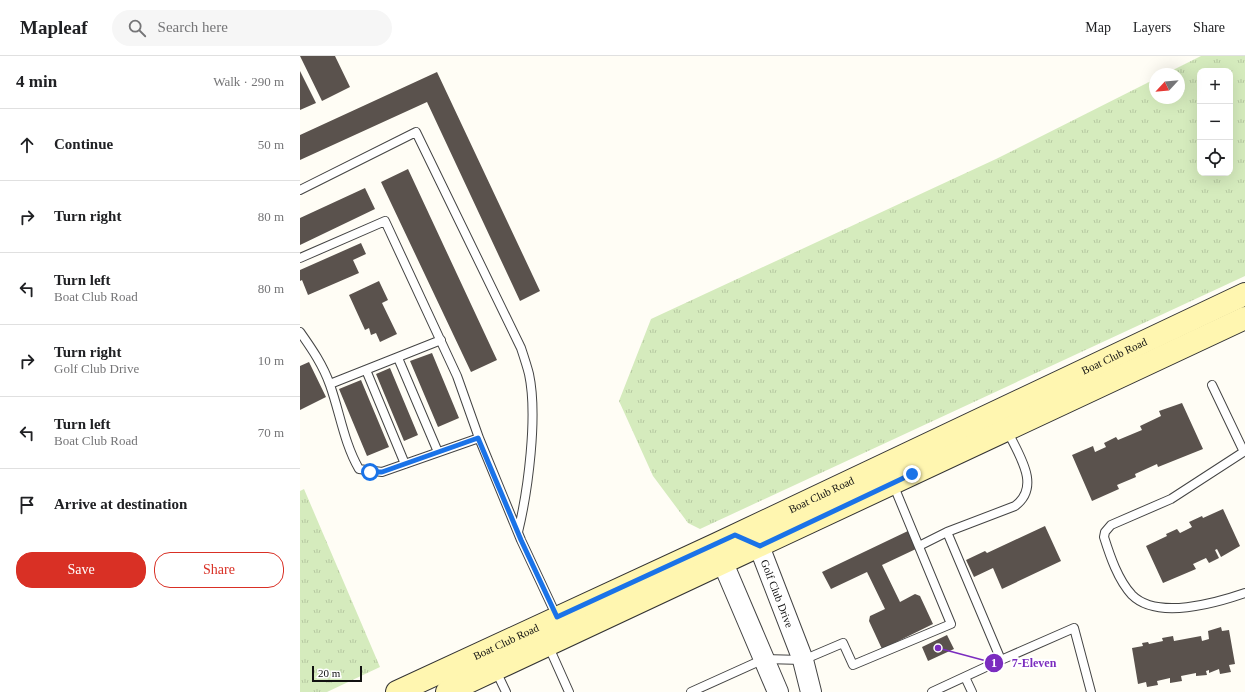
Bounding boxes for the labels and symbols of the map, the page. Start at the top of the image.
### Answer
north arrow [1149,68,1185,104]
street label: Boat Club Road [1080,335,1149,377]
route start [361,463,379,481]
route end [903,465,921,483]
street label: Boat Club Road [787,474,856,515]
street label: Golf Club Drive [759,558,796,629]
street label: Boat Club Road [471,621,541,662]
callout: 7-Eleven [984,651,1065,675]
text: 1 [991,656,997,670]
text: 7-Eleven [1012,656,1057,670]
scale bar [312,664,362,683]

